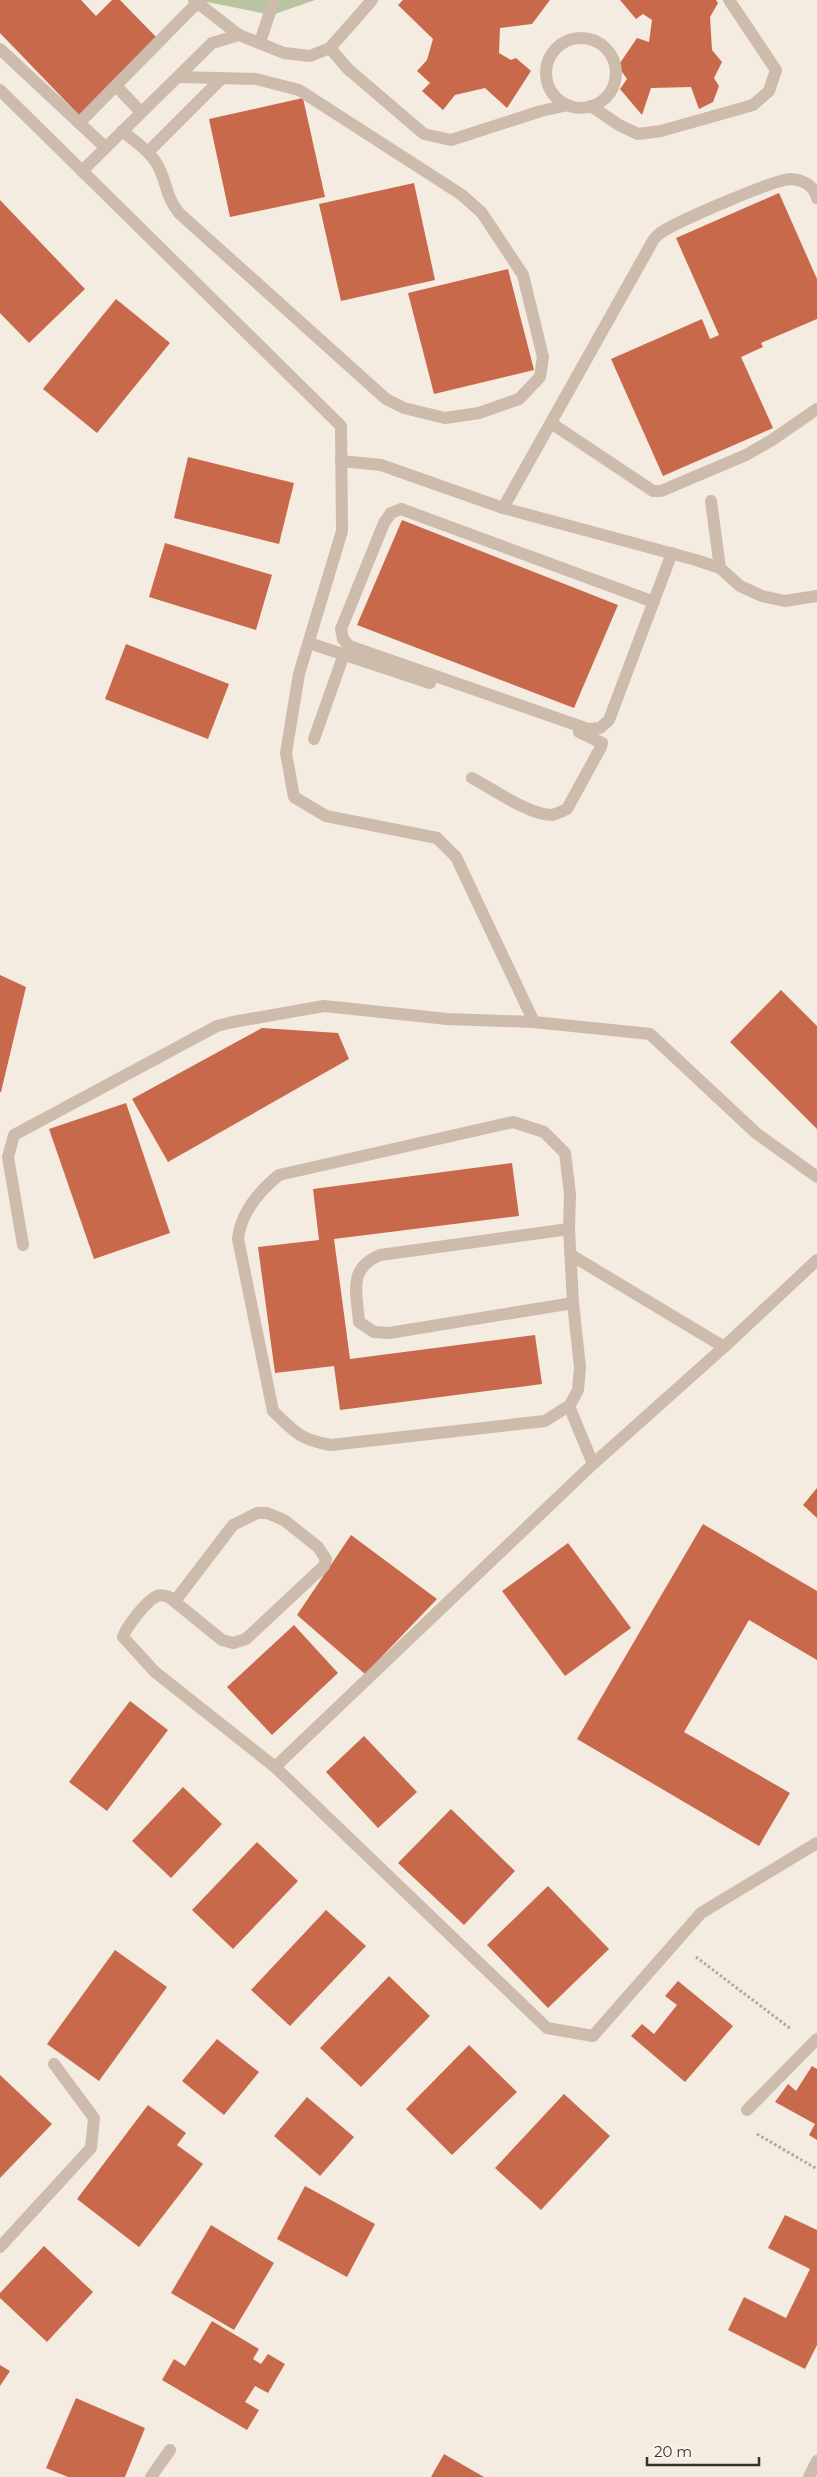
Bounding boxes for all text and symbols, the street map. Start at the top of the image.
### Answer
scale bar [647,2434,760,2466]
text: 20 m [654,2442,692,2461]

